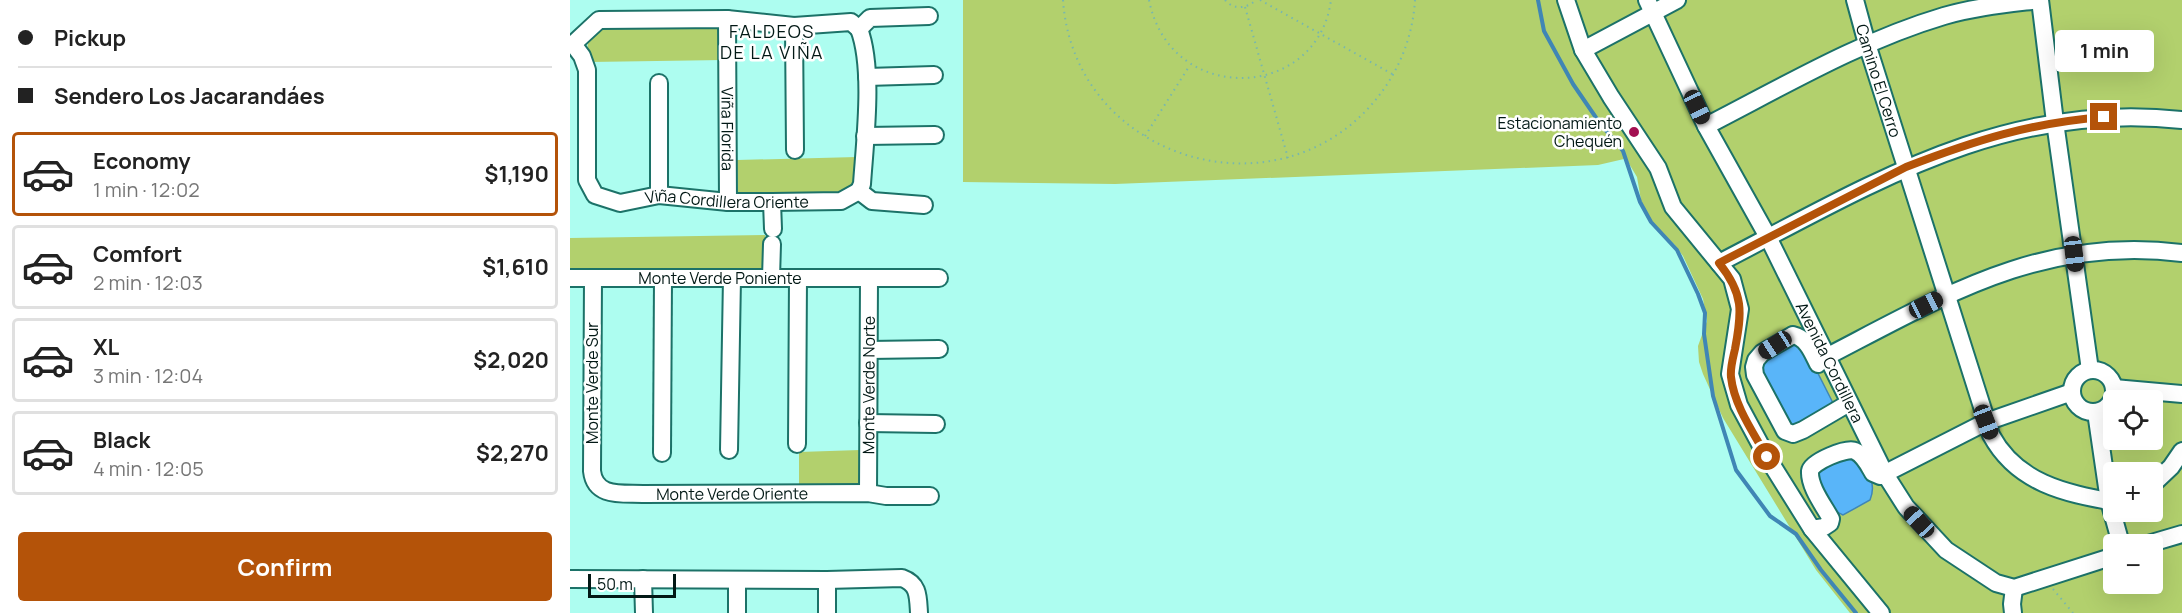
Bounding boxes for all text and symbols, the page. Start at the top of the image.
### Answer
district label: FALDEOS DE LA VIÑA [720,19,824,64]
street label: Camino El Cerro [1851,21,1907,140]
text: Pickup [54,23,126,53]
callout: 1 min [2054,30,2153,72]
text: 1 min [2080,37,2129,64]
text: Sendero Los Jacarandáes [54,81,325,111]
street label: Viña Florida [716,87,739,171]
car [1681,87,1713,127]
route end [2090,103,2117,130]
place label: Estacionamiento Chequén [1498,112,1622,152]
marker: Estacionamiento Chequén [1627,125,1641,139]
text: Economy [93,146,191,176]
icon: car [21,147,75,201]
text: $1,190 [485,159,549,189]
text: 1 min · 12:02 [93,176,200,203]
street label: Viña Cordillera Oriente [643,184,809,213]
car [2063,235,2085,273]
text: Comfort [93,239,182,269]
icon: car [21,240,75,294]
text: $1,610 [482,252,549,282]
street label: Monte Verde Poniente [638,267,802,289]
text: 2 min · 12:03 [93,269,203,296]
car [1906,289,1946,321]
street label: Avenida Cordillera [1791,298,1869,426]
street label: Monte Verde Norte [857,316,880,454]
street label: Monte Verde Sur [581,322,603,444]
car [1755,328,1795,362]
text: XL [93,332,119,362]
icon: car [21,333,75,387]
text: $2,020 [473,345,549,375]
text: 3 min · 12:04 [93,362,203,389]
map controls [2103,390,2163,594]
button: locate [2103,390,2163,450]
car [1971,402,2001,442]
text: Black [93,425,150,455]
icon: car [21,426,75,480]
text: $2,270 [476,438,549,468]
route start [1753,443,1780,470]
text: 4 min · 12:05 [93,455,204,482]
button: + [2103,462,2163,522]
street label: Monte Verde Oriente [656,482,808,505]
car [1900,503,1938,541]
button: Confirm [18,532,552,601]
button: − [2103,534,2163,594]
scale bar [588,571,676,598]
text: 50 m [597,573,633,595]

